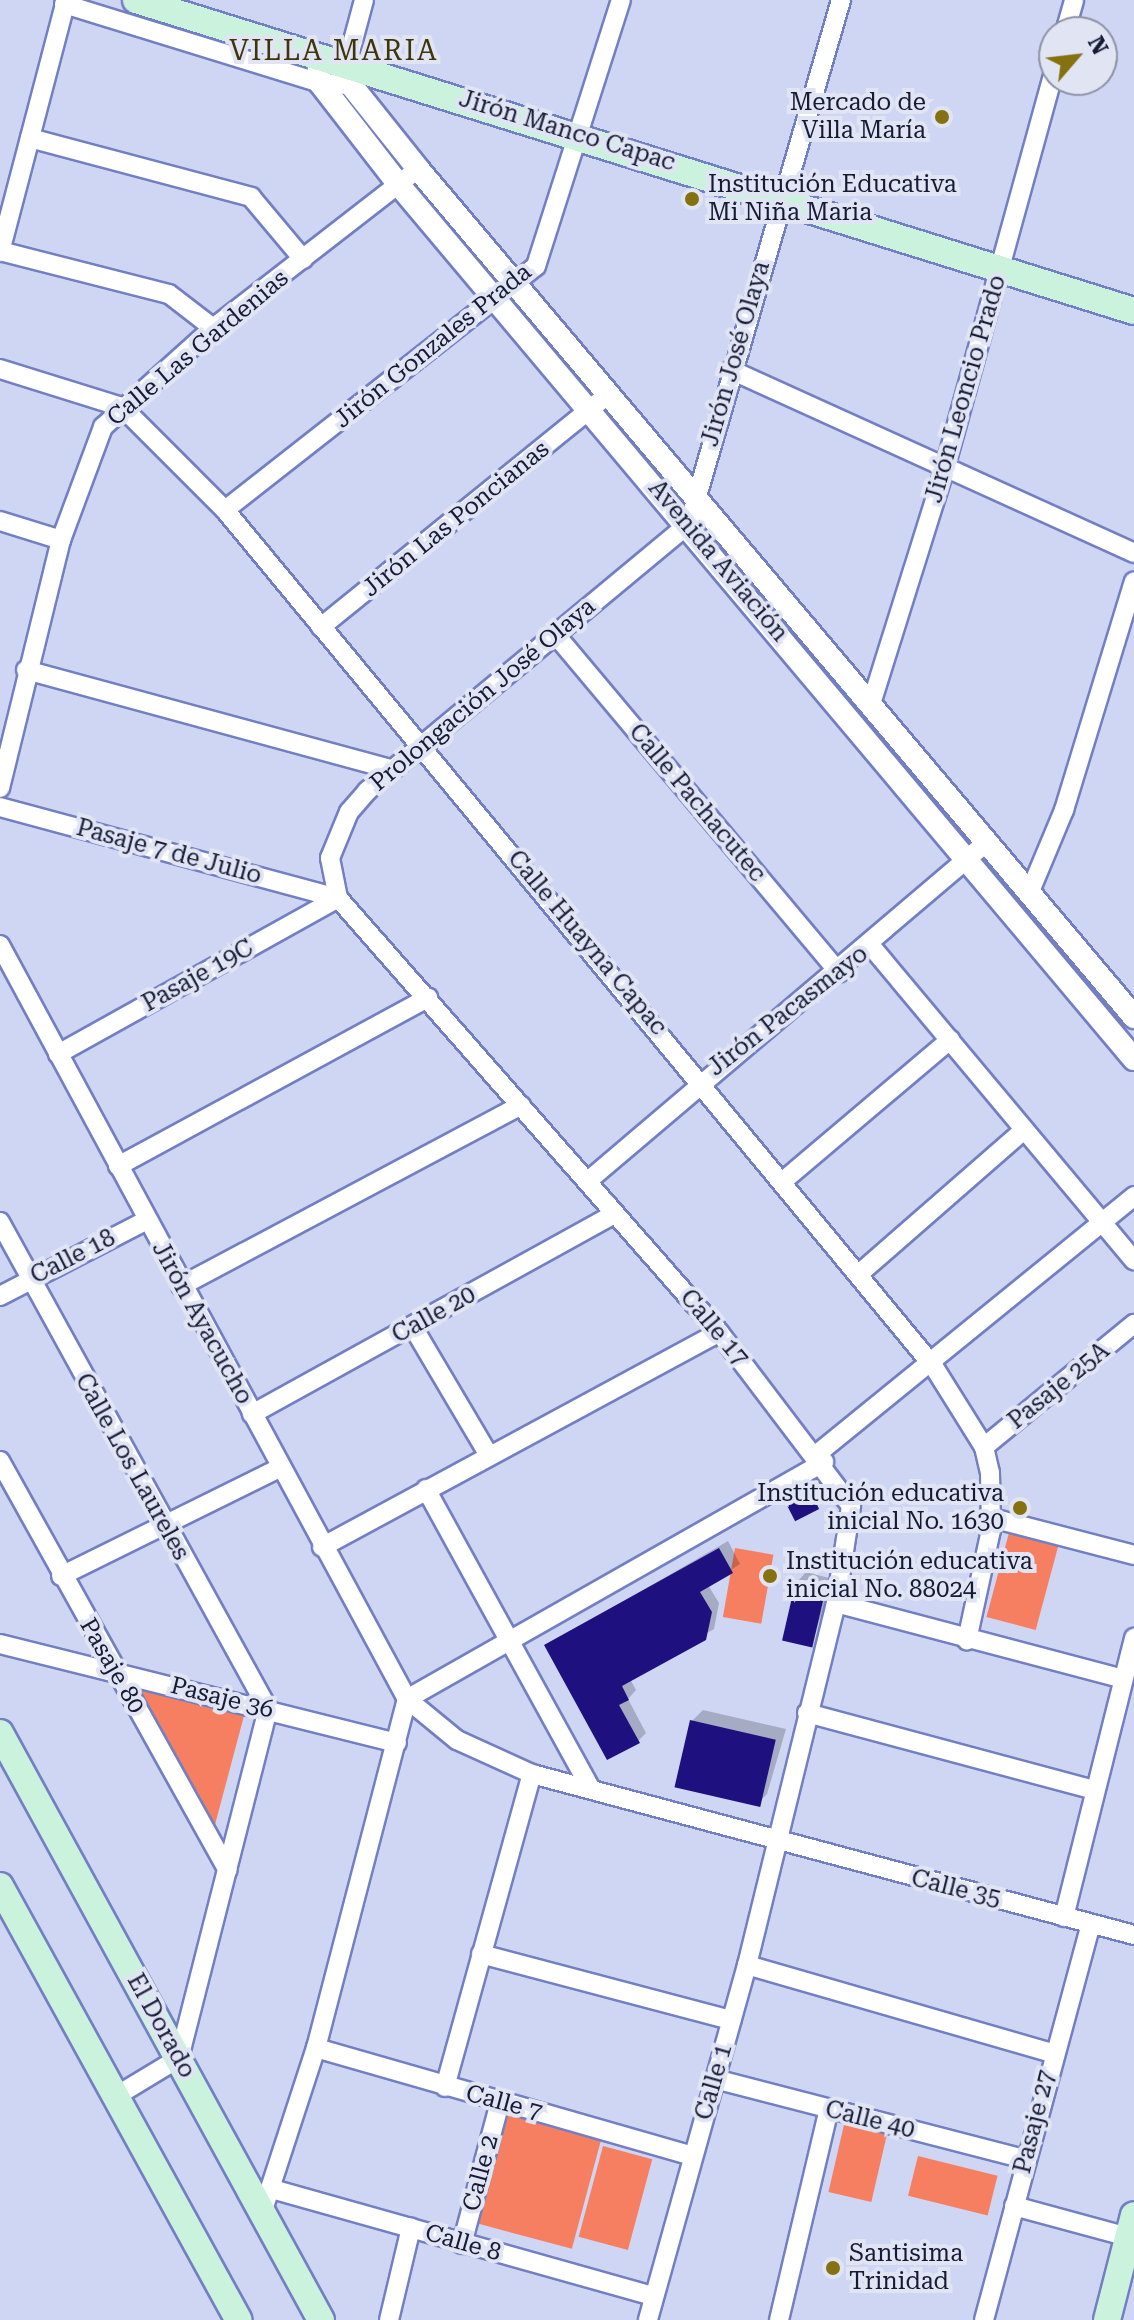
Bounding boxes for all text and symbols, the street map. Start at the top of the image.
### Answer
north arrow [1038,16,1118,96]
text: N [1083,32,1113,59]
district label: VILLA MARIA [229,34,439,68]
street label: Jirón Manco Capac [456,84,678,178]
place label: Mercado de Villa María [790,89,926,145]
marker: Mercado de Villa María [933,108,951,126]
place label: Institución Educativa Mi Niña Maria [708,171,957,227]
marker: Institución Educativa Mi Niña Maria [683,190,701,208]
street label: Jirón Gonzales Prada [329,258,537,434]
street label: Jirón José Olaya [696,258,776,450]
street label: Calle Las Gardenias [102,264,294,432]
street label: Jirón Leoncio Prado [920,272,1012,506]
street label: Jirón Las Poncianas [357,435,555,603]
street label: Avenida Aviación [642,474,794,648]
street label: Prolongación José Olaya [365,592,601,798]
street label: Calle Pachacutec [623,718,771,888]
street label: Pasaje 7 de Julio [73,813,265,891]
street label: Calle Huayna Capac [501,845,673,1041]
street label: Pasaje 19C [137,934,259,1018]
street label: Jirón Pacasmayo [702,940,874,1082]
street label: Calle 18 [26,1223,120,1291]
street label: Jirón Ayacucho [145,1237,259,1409]
street label: Calle 20 [387,1280,481,1350]
street label: Calle 17 [674,1284,754,1372]
street label: Pasaje 25A [1002,1336,1116,1436]
street label: Calle Los Laureles [69,1369,195,1565]
place label: Institución educativa inicial No. 1630 [757,1480,1004,1536]
marker: Institución educativa inicial No. 1630 [1011,1499,1029,1517]
place label: Institución educativa inicial No. 88024 [786,1548,1033,1604]
marker: Institución educativa inicial No. 88024 [761,1567,779,1585]
street label: Pasaje 80 [73,1613,151,1719]
street label: Pasaje 36 [167,1671,277,1725]
street label: Calle 35 [908,1864,1004,1914]
street label: El Dorado [121,1969,201,2083]
street label: Calle 1 [689,2041,739,2123]
street label: Pasaje 27 [1008,2067,1062,2177]
street label: Calle 7 [463,2079,545,2127]
street label: Calle 40 [822,2095,918,2145]
street label: Calle 2 [457,2132,505,2214]
street label: Calle 8 [422,2218,504,2268]
place label: Santisima Trinidad [849,2240,963,2296]
marker: Santisima Trinidad [824,2259,842,2277]

